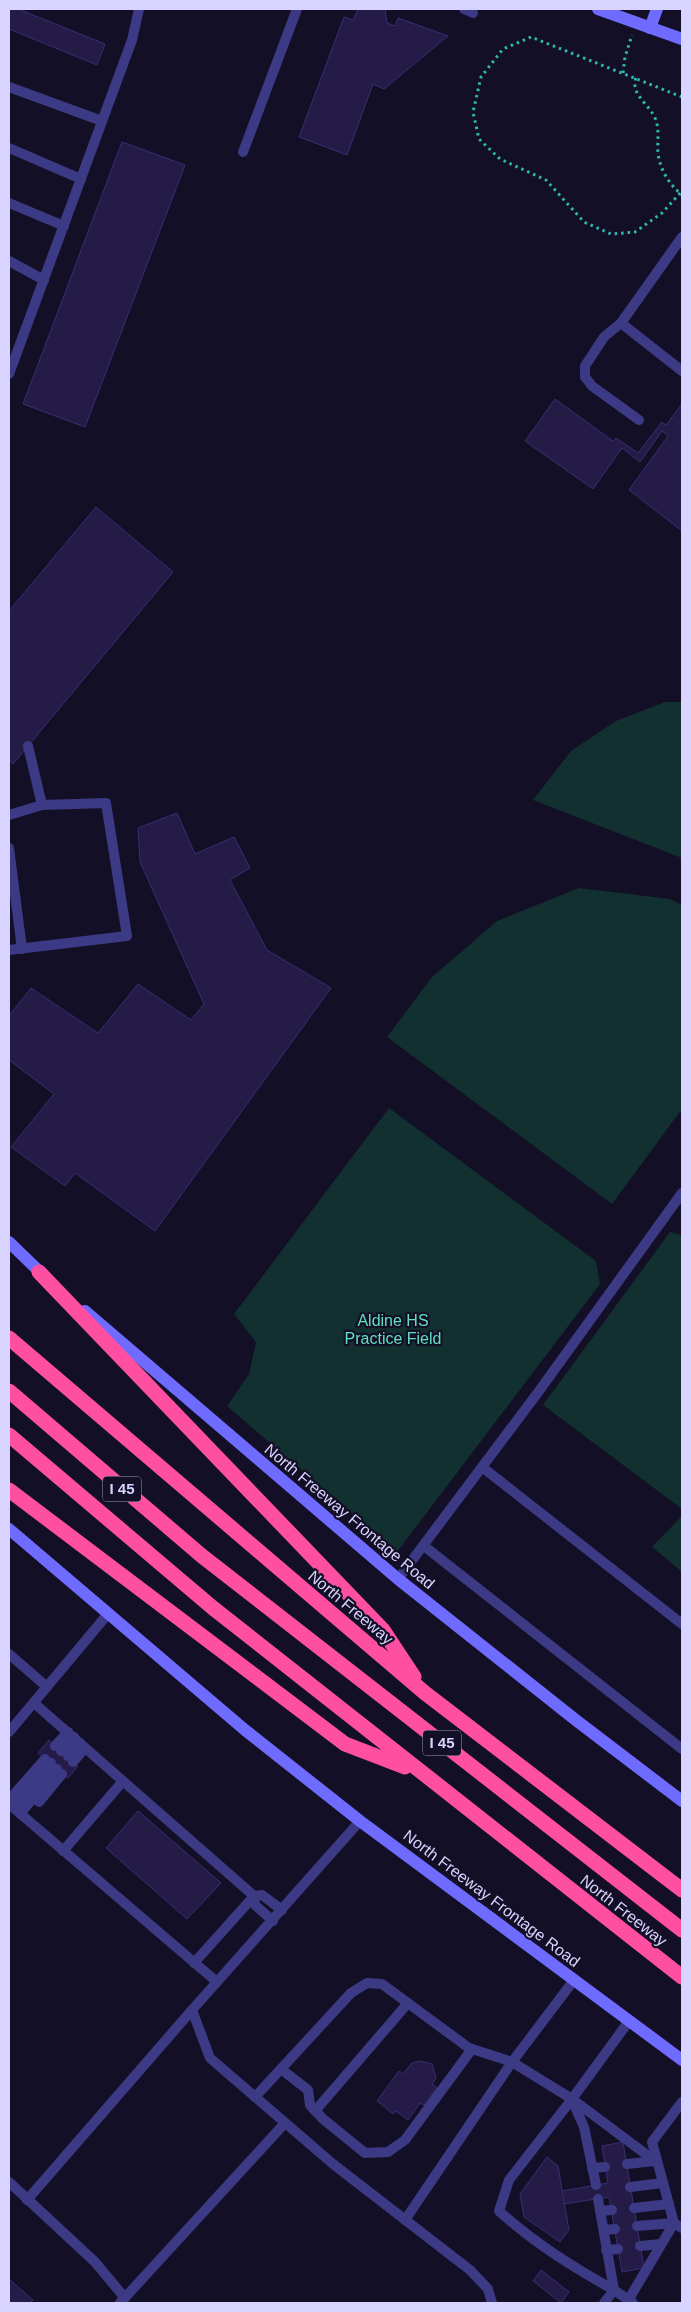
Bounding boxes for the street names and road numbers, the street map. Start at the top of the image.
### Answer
street label: North Freeway Frontage Road [261,1440,438,1592]
road number: I 45 [103,1476,141,1502]
street label: North Freeway [305,1567,396,1648]
road number: I 45 [423,1730,461,1756]
street label: North Freeway Frontage Road [400,1827,583,1970]
street label: North Freeway [577,1871,670,1949]

